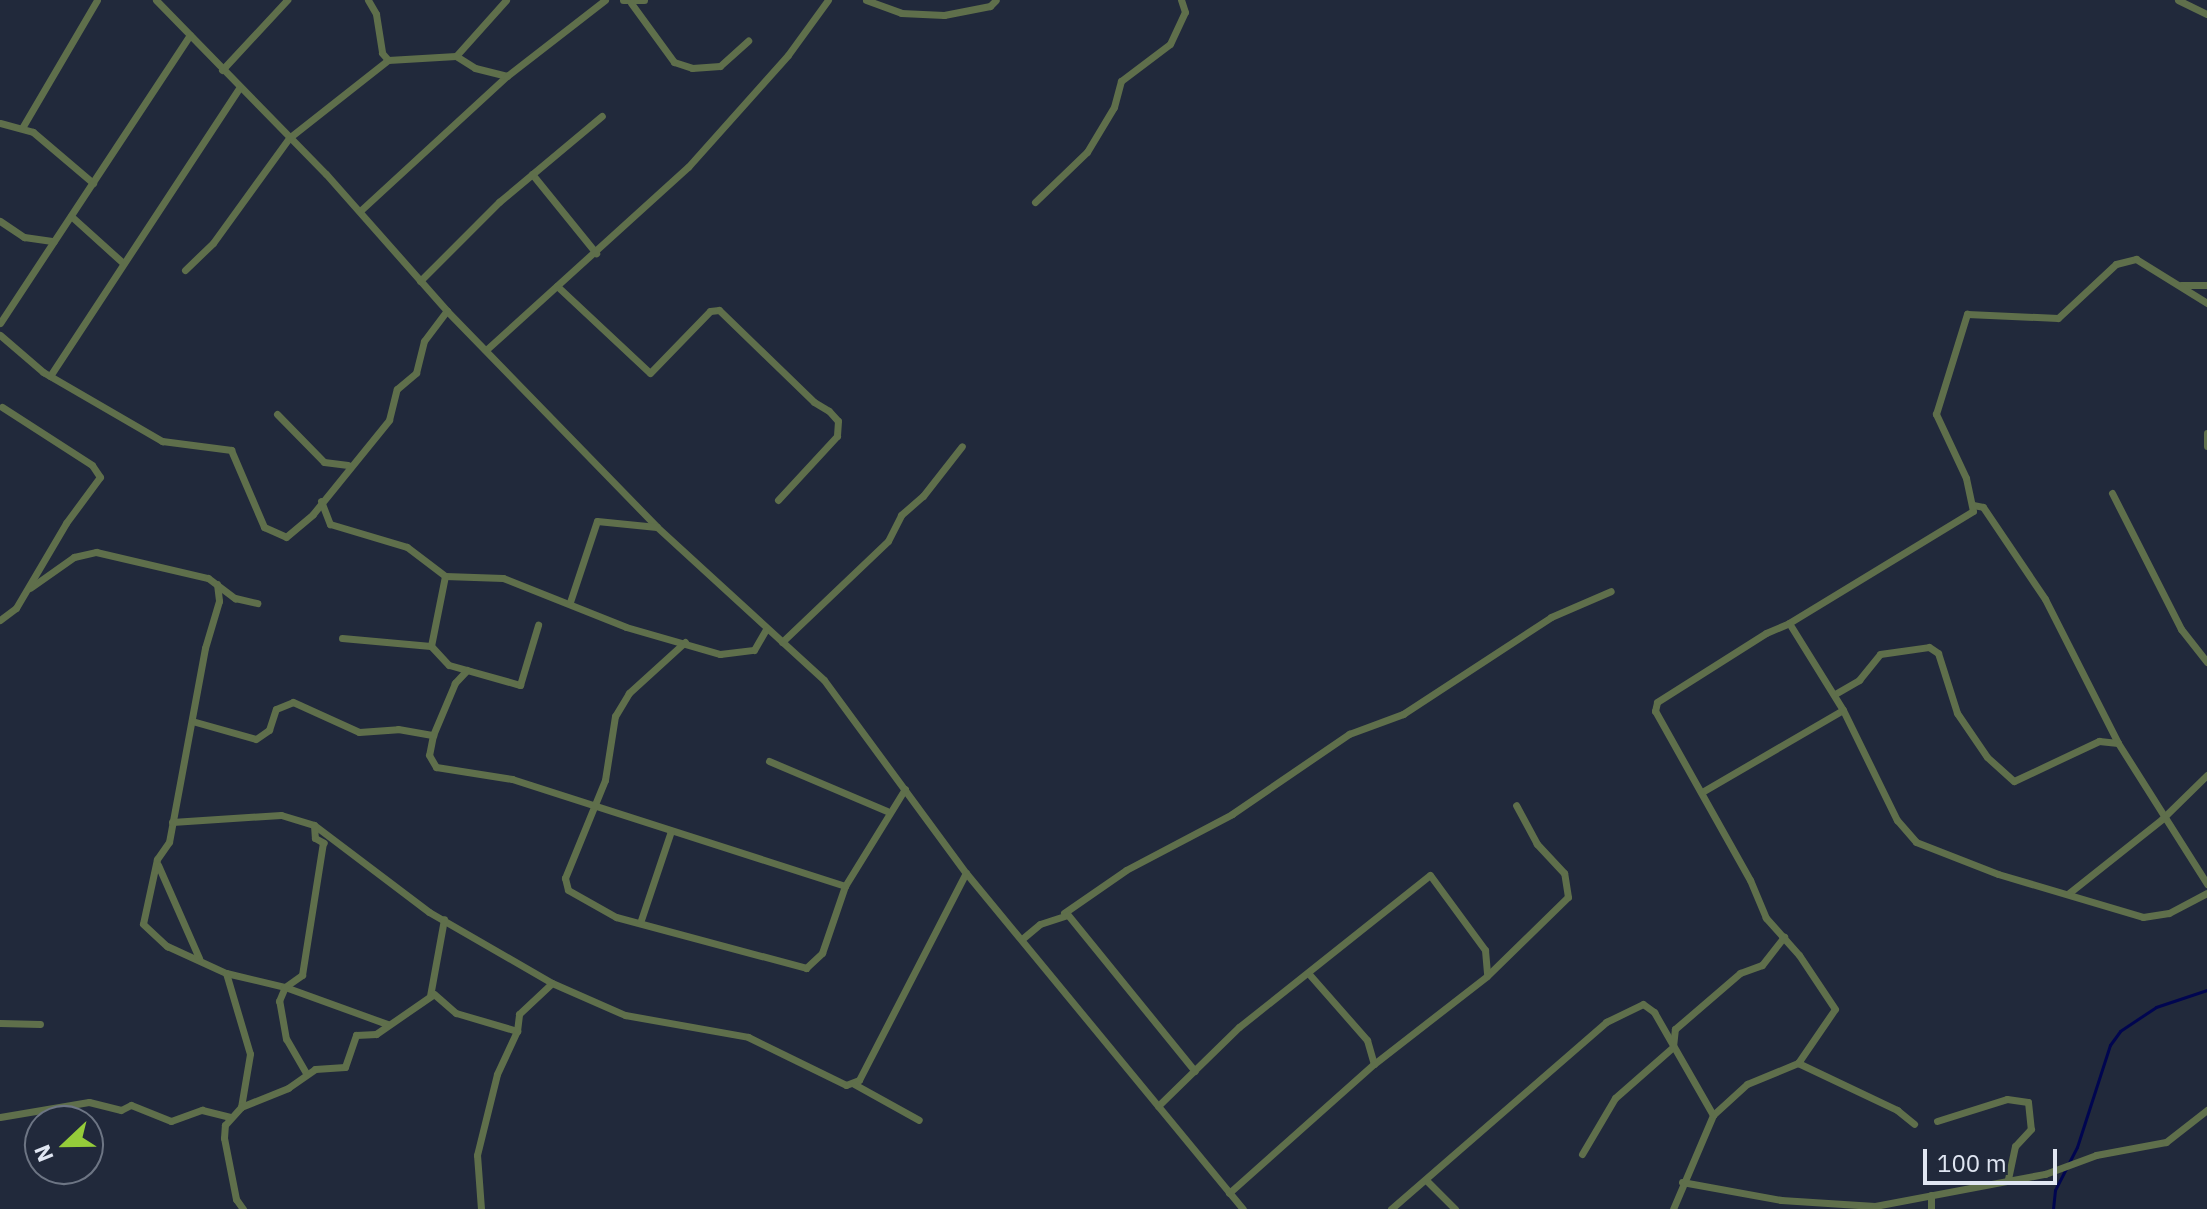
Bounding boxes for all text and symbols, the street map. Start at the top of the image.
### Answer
north arrow [24,1105,104,1185]
scale bar [1927,1133,2061,1183]
text: N [27,1141,60,1166]
text: 100 m [1937,1147,2007,1179]

